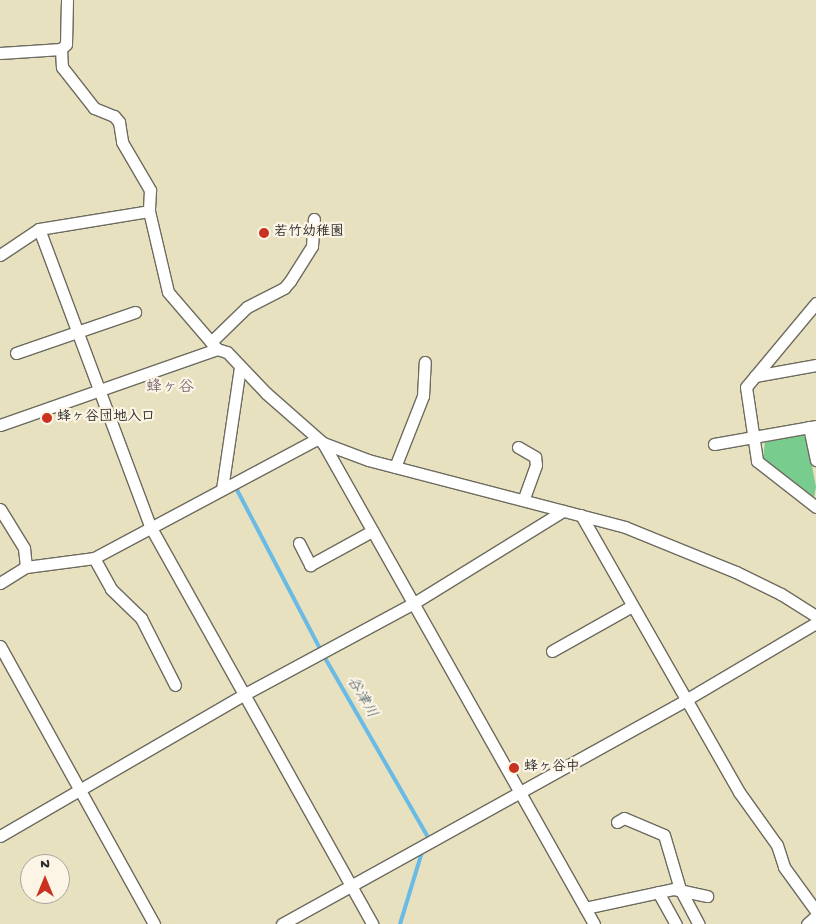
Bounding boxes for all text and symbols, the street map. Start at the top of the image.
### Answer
place label: 若竹幼稚園 [274,225,344,241]
marker: 若竹幼稚園 [258,227,270,239]
district label: 蜂ヶ谷 [146,379,194,399]
place label: 蜂ヶ谷団地入口 [57,410,155,426]
marker: 蜂ヶ谷団地入口 [41,412,53,424]
water label: 谷津川 [342,674,380,722]
place label: 蜂ヶ谷中 [524,760,580,776]
marker: 蜂ヶ谷中 [508,762,520,774]
north arrow [20,854,70,904]
text: N [40,856,50,873]

